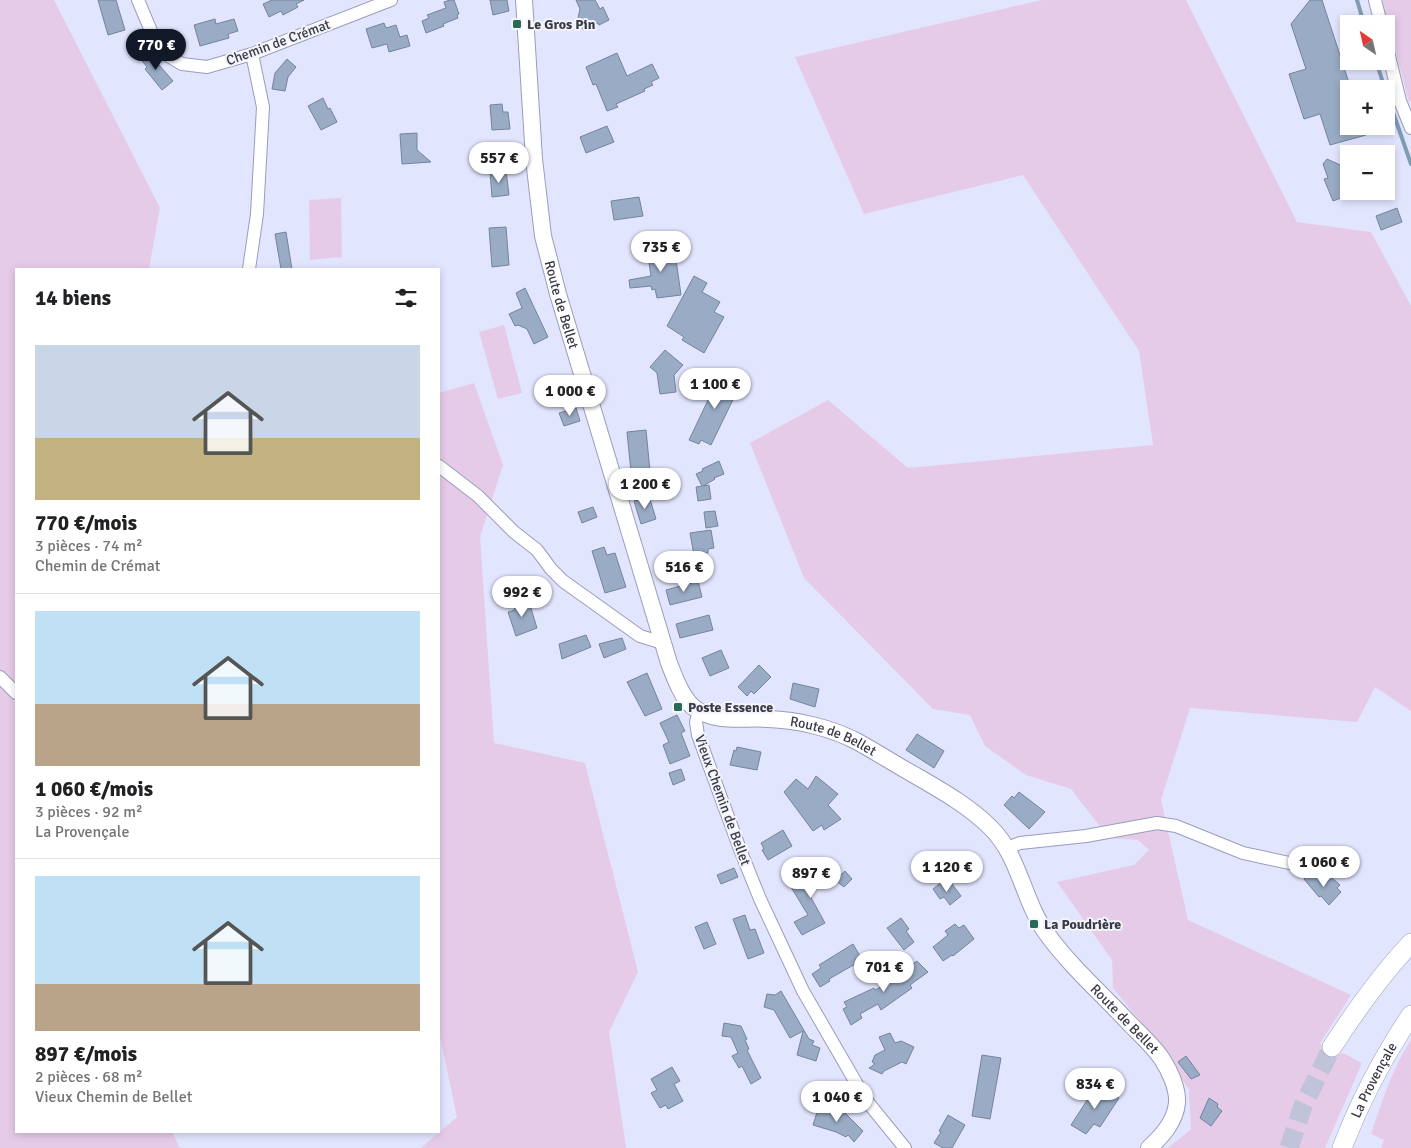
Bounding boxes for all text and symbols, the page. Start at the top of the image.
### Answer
north arrow [1340,15,1395,70]
map controls [1340,15,1395,200]
street label: Chemin de Crémat [224,16,333,69]
place label: Le Gros Pin [527,16,596,33]
marker: Le Gros Pin [511,18,523,30]
pin: 770 € [121,28,191,71]
text: 770 € [137,35,175,55]
button: + [1340,80,1395,135]
pin: 557 € [464,142,534,184]
button: − [1340,145,1395,200]
text: 557 € [480,148,518,168]
pin: 735 € [626,230,696,273]
text: 735 € [642,237,680,257]
street label: Route de Bellet [541,259,582,351]
icon: filters [392,284,420,312]
text: 14 biens [35,285,111,311]
pin: 1 100 € [669,368,761,410]
pin: 1 000 € [524,374,616,417]
text: 1 100 € [690,374,740,394]
icon: home [183,378,273,468]
text: 1 000 € [545,381,595,401]
pin: 1 200 € [599,468,691,510]
text: 1 200 € [620,474,670,494]
text: 770 €/mois [35,510,137,536]
text: 3 pièces · 74 m² [35,536,143,556]
pin: 516 € [649,550,719,593]
text: Chemin de Crémat [35,556,160,576]
text: 516 € [665,557,703,577]
pin: 992 € [487,576,557,618]
text: 992 € [503,582,541,602]
icon: home [183,643,273,733]
place label: Poste Essence [688,699,773,716]
marker: Poste Essence [672,701,684,713]
street label: Route de Bellet [789,713,879,760]
street label: Vieux Chemin de Bellet [691,733,754,868]
text: 1 060 €/mois [35,776,153,802]
text: 3 pièces · 92 m² [35,802,143,822]
text: La Provençale [35,822,129,842]
pin: 1 060 € [1278,846,1370,888]
pin: 1 120 € [901,850,993,893]
text: 1 060 € [1299,852,1349,872]
pin: 897 € [776,856,846,899]
text: 1 120 € [922,857,972,877]
text: 897 € [792,863,830,883]
icon: home [183,908,273,998]
place label: La Poudrière [1044,916,1121,933]
marker: La Poudrière [1028,918,1040,930]
pin: 701 € [849,950,919,993]
text: 701 € [865,957,903,977]
street label: Route de Bellet [1087,981,1163,1057]
street label: La Provençale [1348,1039,1401,1121]
text: 897 €/mois [35,1041,137,1067]
text: 2 pièces · 68 m² [35,1067,143,1087]
pin: 834 € [1060,1068,1130,1110]
text: 834 € [1076,1074,1114,1094]
pin: 1 040 € [791,1080,883,1123]
text: Vieux Chemin de Bellet [35,1087,192,1107]
text: 1 040 € [812,1087,862,1107]

